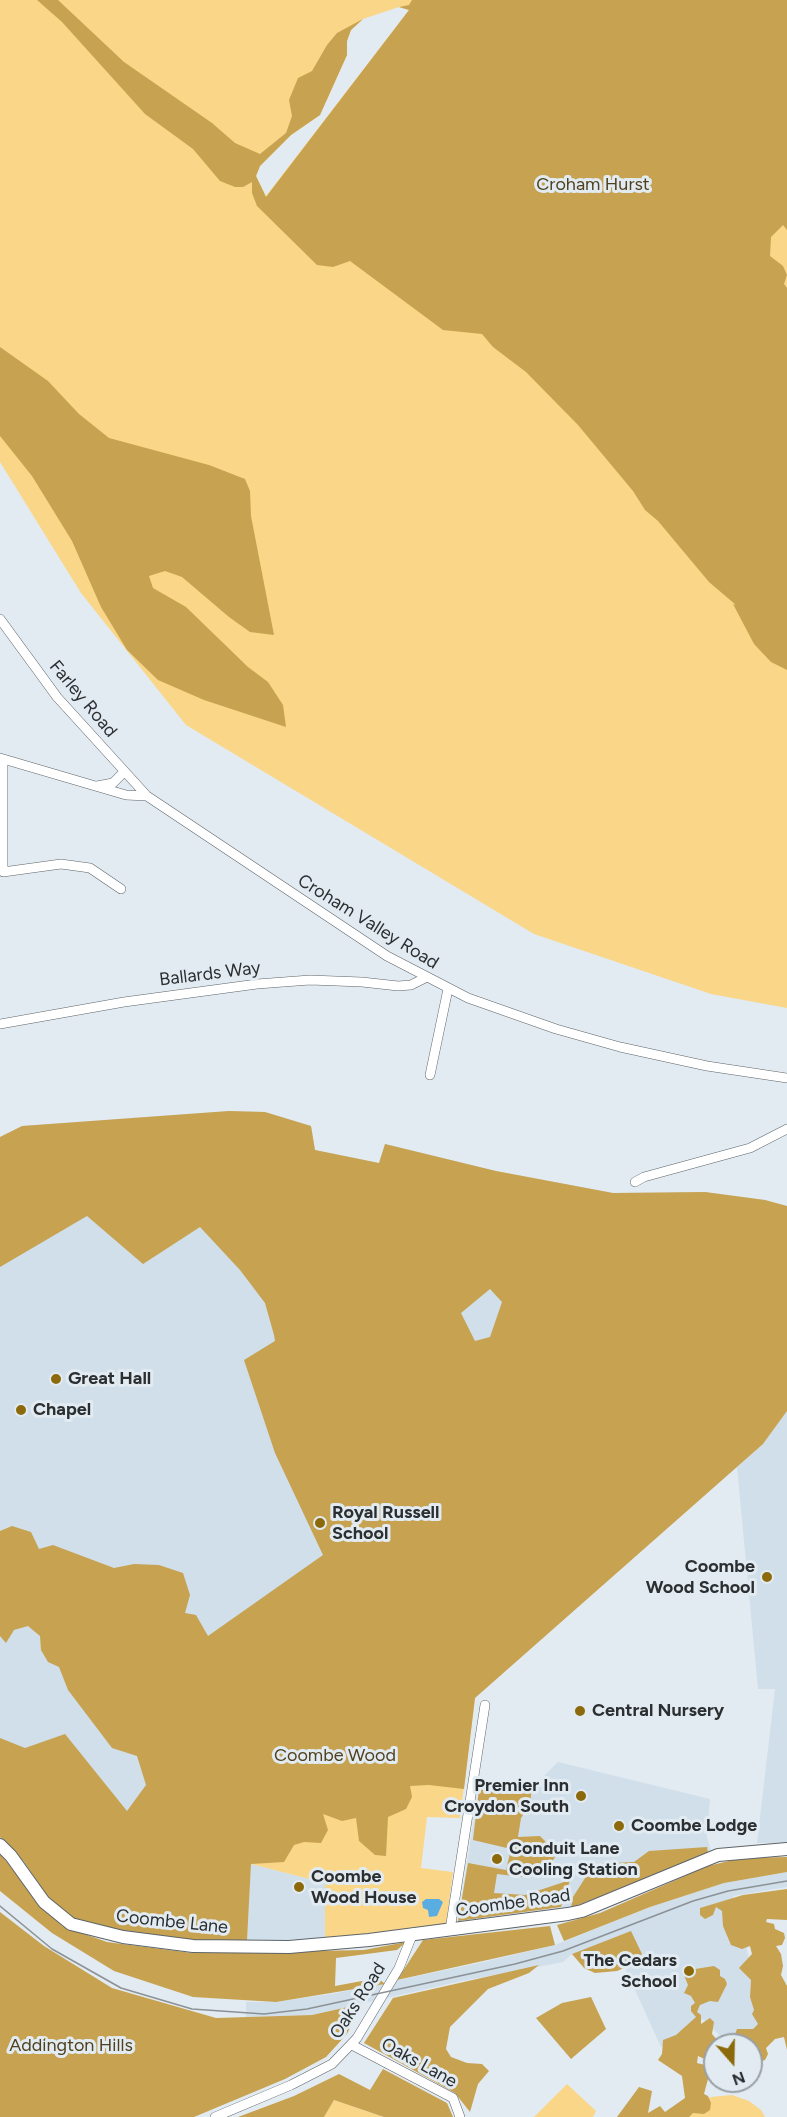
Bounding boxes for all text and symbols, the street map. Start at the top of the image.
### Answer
park label: Croham Hurst [536,174,650,196]
street label: Farley Road [45,656,121,742]
street label: Croham Valley Road [293,870,443,974]
street label: Ballards Way [158,957,262,991]
place label: Great Hall [68,1368,151,1390]
marker: Great Hall [49,1372,63,1386]
place label: Chapel [33,1399,91,1421]
marker: Chapel [14,1403,28,1417]
place label: Royal Russell School [332,1502,439,1544]
marker: Royal Russell School [313,1516,327,1530]
place label: Coombe Wood School [646,1556,755,1598]
marker: Coombe Wood School [760,1570,774,1584]
place label: Central Nursery [592,1700,724,1722]
marker: Central Nursery [573,1704,587,1718]
park label: Coombe Wood [274,1745,396,1767]
place label: Premier Inn Croydon South [444,1775,569,1818]
marker: Premier Inn Croydon South [574,1789,588,1803]
place label: Coombe Lodge [631,1815,757,1837]
marker: Coombe Lodge [612,1819,626,1833]
place label: Conduit Lane Cooling Station [509,1838,638,1880]
marker: Conduit Lane Cooling Station [490,1852,504,1866]
place label: Coombe Wood House [311,1866,416,1908]
marker: Coombe Wood House [292,1880,306,1894]
street label: Coombe Road [454,1884,572,1922]
street label: Coombe Lane [115,1905,229,1939]
place label: The Cedars School [583,1950,677,1992]
street label: Oaks Road [325,1959,391,2043]
marker: The Cedars School [682,1964,696,1978]
street label: Oaks Lane [377,2033,461,2093]
north arrow [703,2033,763,2093]
park label: Addington Hills [9,2035,133,2057]
text: N [730,2067,748,2090]

